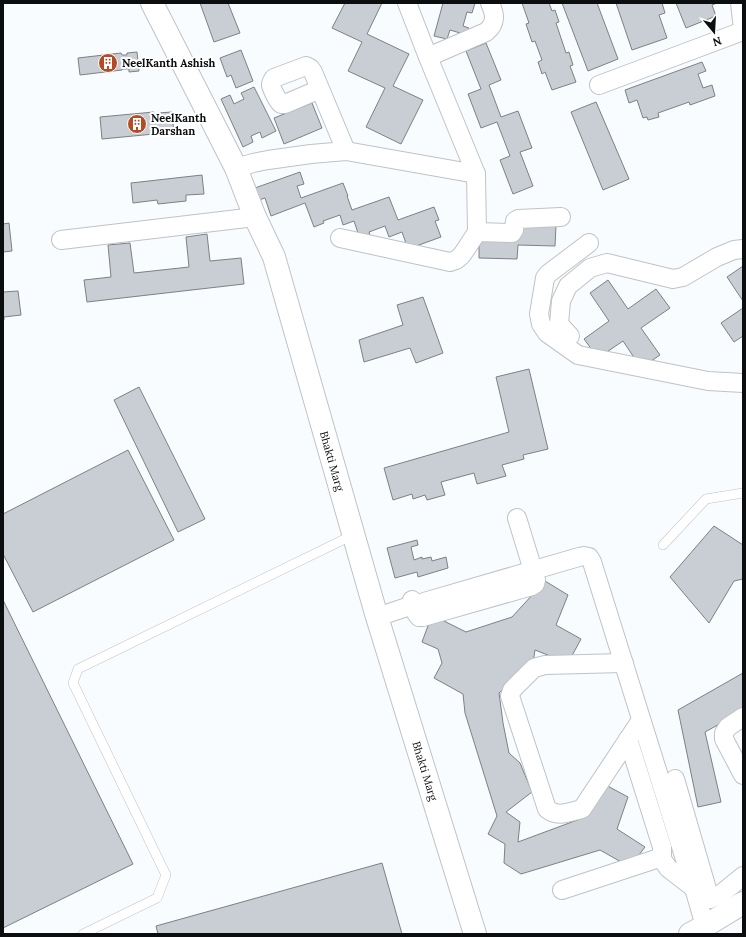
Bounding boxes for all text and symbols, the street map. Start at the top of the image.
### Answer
north arrow [694,12,734,52]
text: N [710,34,723,50]
building icon: NeelKanth Ashish [97,52,119,74]
place label: NeelKanth Ashish [122,56,216,70]
place label: NeelKanth Darshan [151,111,206,138]
building icon: NeelKanth Darshan [126,113,148,135]
street label: Bhakti Marg [317,429,347,493]
street label: Bhakti Marg [409,739,441,803]

